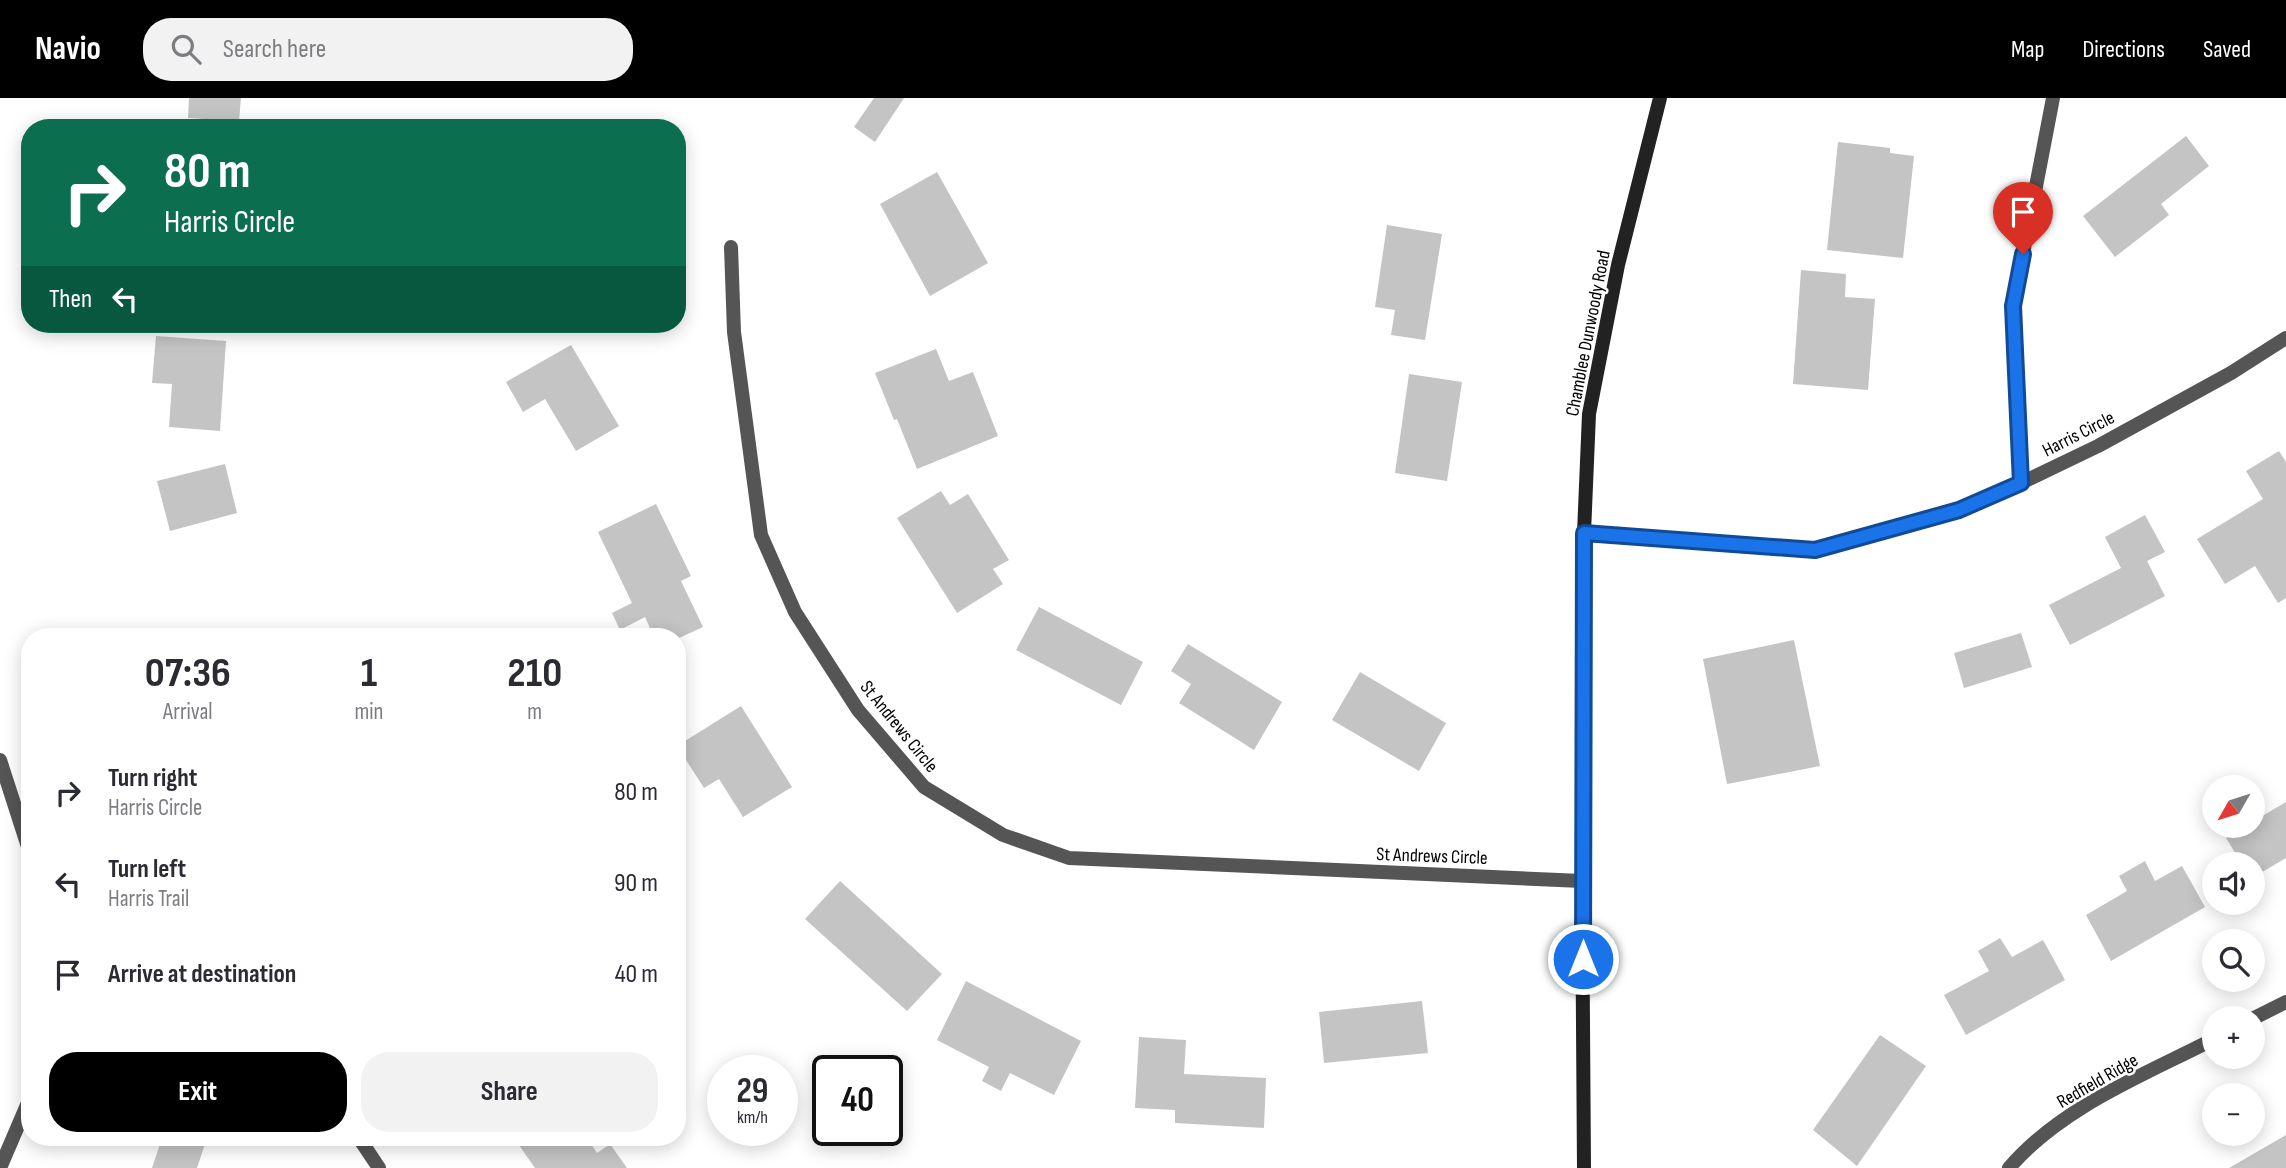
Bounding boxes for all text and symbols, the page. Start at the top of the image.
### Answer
search box [143,18,633,81]
text: Navio [35,29,101,69]
icon: search [167,30,205,68]
text: Search here [223,34,326,65]
text: Map [2011,35,2044,64]
text: Directions [2082,35,2165,64]
text: Saved [2203,35,2251,64]
text: 80 m [164,143,251,202]
icon: right [49,147,140,238]
pin [1993,182,2053,254]
icon: arrive [2004,193,2042,231]
text: Harris Circle [164,203,295,242]
street label: Chamblee Dunwoody Road [1561,248,1616,418]
icon: left [106,280,144,318]
text: Then [49,284,92,315]
street label: Harris Circle [2039,406,2119,462]
text: 07:36 [145,648,231,699]
text: 1 [361,648,377,699]
text: 210 [507,648,562,699]
street label: St Andrews Circle [855,676,943,777]
text: Arrival [163,698,213,726]
text: min [355,698,383,726]
text: m [527,698,542,726]
text: Turn right [108,763,197,794]
icon: right [49,774,87,812]
north arrow [2202,775,2264,838]
map controls [2202,775,2265,1146]
text: 80 m [614,777,658,808]
text: Harris Circle [108,794,202,822]
street label: St Andrews Circle [1376,843,1488,870]
button: sound [2202,852,2265,915]
text: Turn left [108,854,186,885]
icon: left [49,865,87,903]
text: 90 m [614,868,658,899]
text: Harris Trail [108,885,189,913]
position arrow [1546,922,1620,996]
button: search [2202,929,2265,992]
icon: arrive [49,956,87,994]
text: Arrive at destination [108,959,296,990]
text: 40 m [615,959,658,990]
button: + [2202,1006,2265,1069]
street label: Redfield Ridge [2053,1049,2142,1114]
button: Exit [49,1052,347,1132]
button: Share [361,1052,658,1132]
speed limit sign: 40 [812,1055,903,1146]
text: 29 [737,1070,768,1113]
button: − [2202,1083,2265,1146]
text: km/h [737,1107,768,1128]

